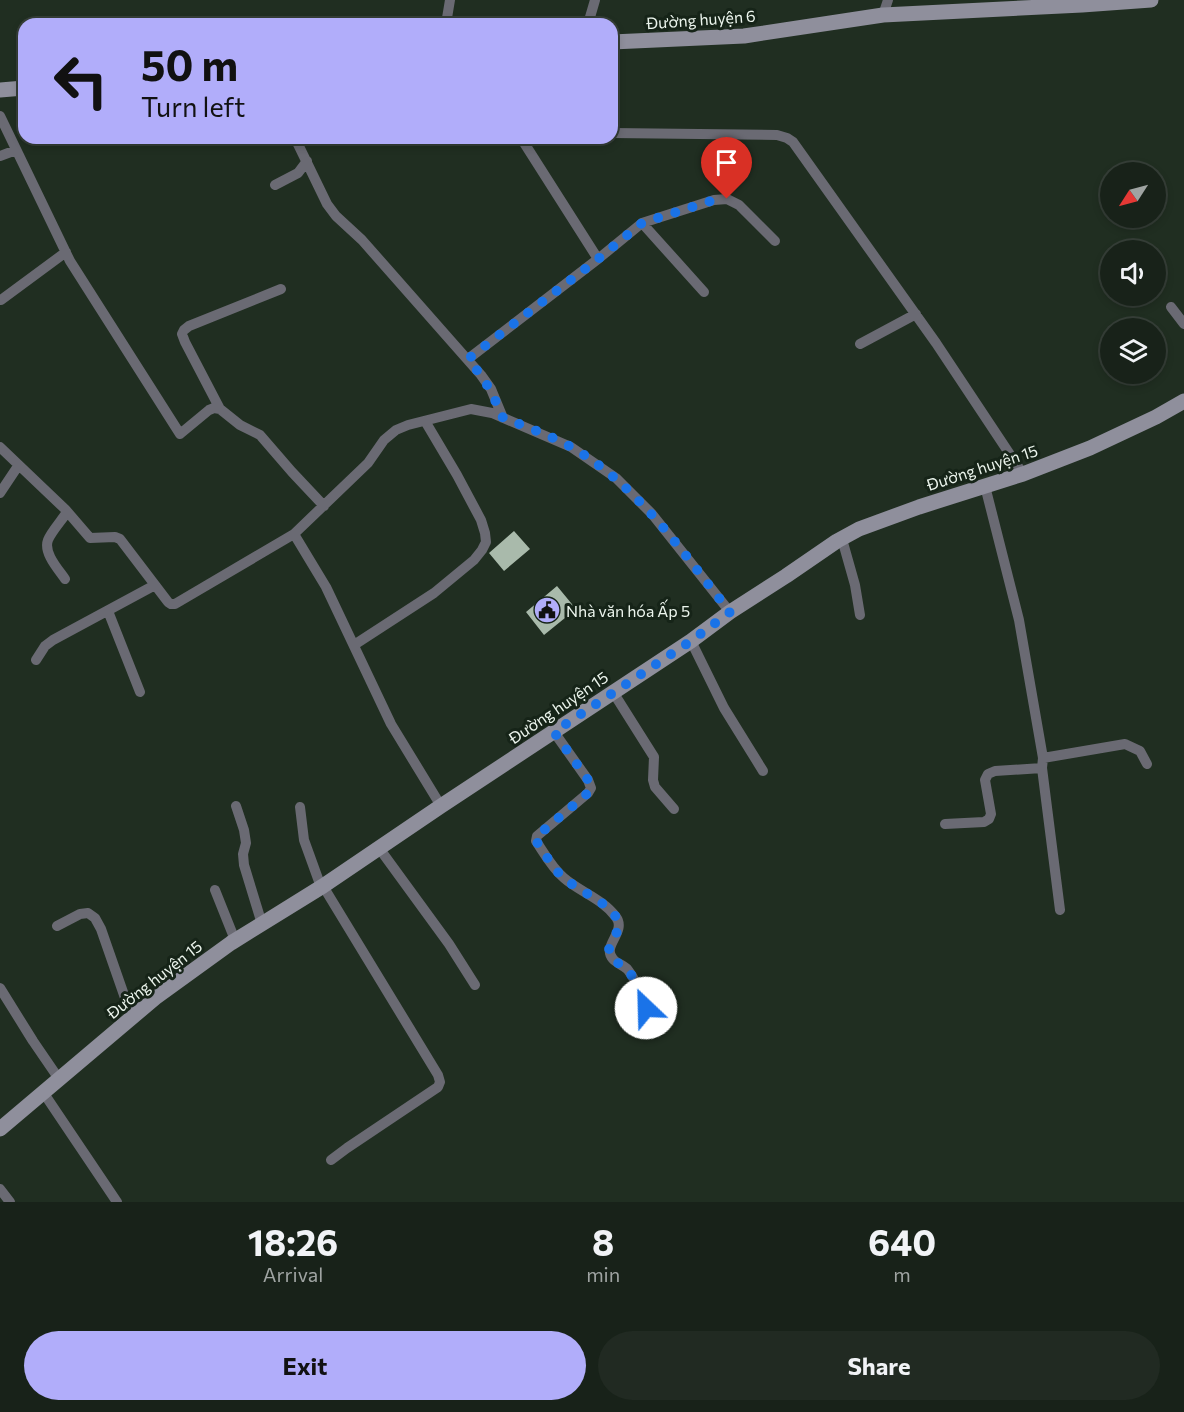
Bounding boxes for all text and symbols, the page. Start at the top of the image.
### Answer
street label: Đường huyện 6 [645,6,756,32]
text: 50 m [141,38,238,90]
icon: left [42,42,120,120]
text: Turn left [141,90,245,123]
pin [701,137,752,199]
icon: arrive [710,146,743,179]
north arrow [1100,162,1166,228]
map controls [1100,162,1166,384]
button: sound [1100,240,1166,306]
button: layers [1100,318,1166,384]
street label: Đường huyện 15 [923,440,1040,494]
public building icon: Nhà văn hóa Ấp 5 [532,595,562,625]
place label: Nhà văn hóa Ấp 5 [566,599,690,620]
street label: Đường huyện 15 [504,667,611,748]
street label: Đường huyện 15 [102,936,205,1023]
position arrow [614,976,678,1040]
text: 18:26 [248,1219,338,1263]
text: 8 [592,1219,614,1263]
text: 640 [868,1219,936,1263]
text: Arrival [263,1262,323,1286]
text: min [586,1262,620,1286]
text: m [893,1262,911,1286]
button: Exit [24,1331,586,1400]
button: Share [598,1331,1160,1400]

